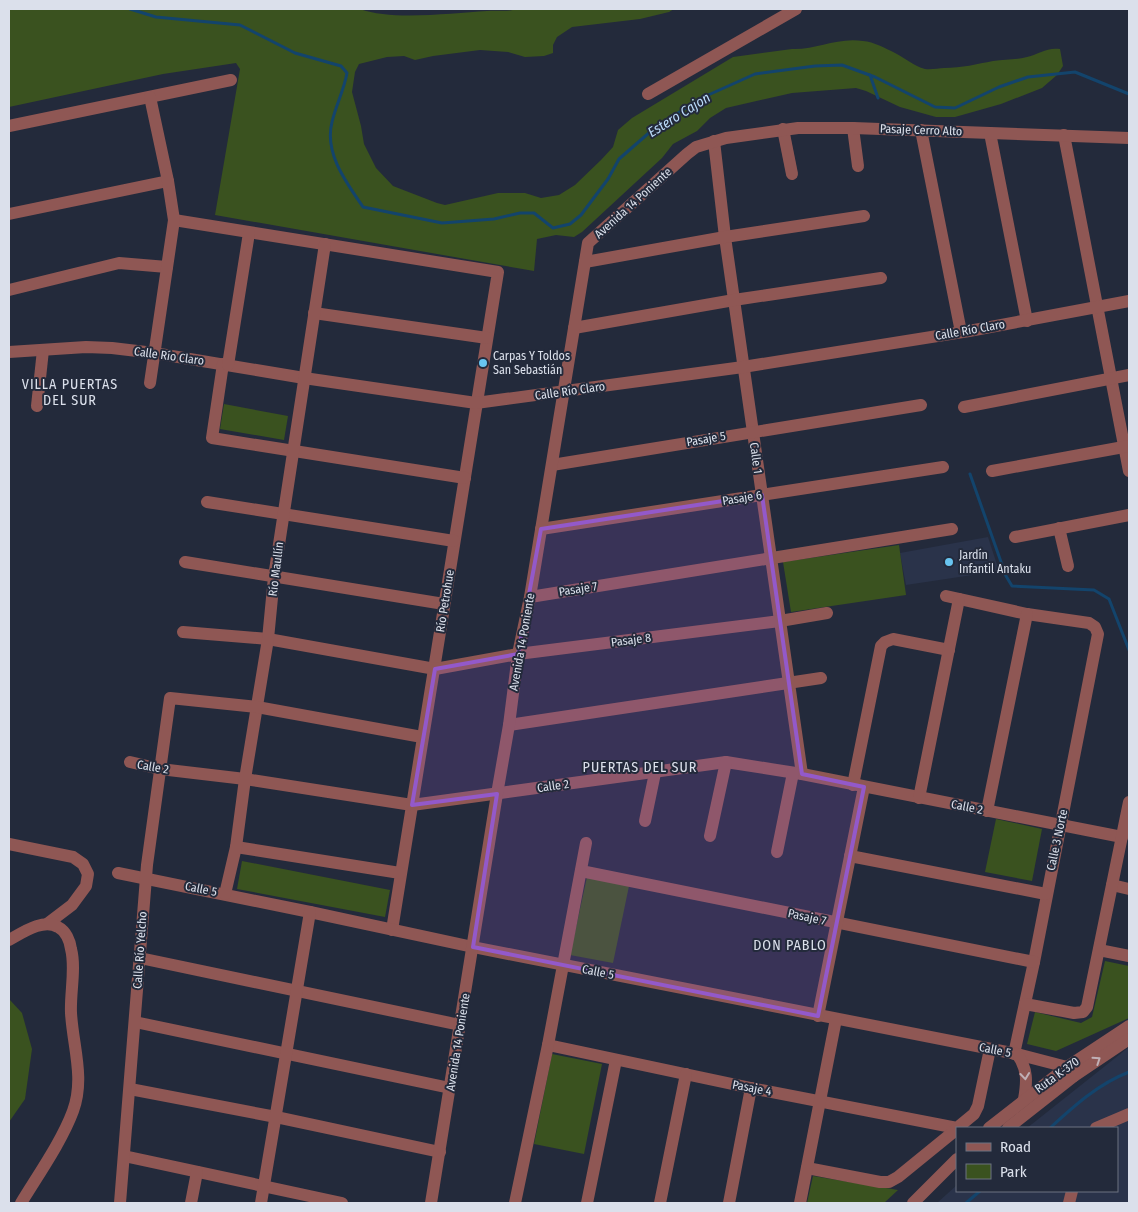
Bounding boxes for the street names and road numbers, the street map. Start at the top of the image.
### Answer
street label: Pasaje Cerro Alto [880,122,962,138]
street label: Avenida 14 Poniente [592,165,674,241]
street label: Calle Río Claro [934,317,1006,343]
street label: Calle Río Claro [133,344,205,368]
street label: Calle Río Claro [534,379,606,403]
street label: Pasaje 5 [685,429,727,449]
street label: Calle 1 [747,441,765,475]
street label: Pasaje 6 [721,488,763,508]
street label: Río Maullín [266,541,286,597]
street label: Río Petrohue [433,569,457,633]
street label: Pasaje 7 [558,579,598,599]
street label: Avenida 14 Poniente [507,592,537,692]
street label: Pasaje 8 [610,631,652,649]
street label: Calle 2 [136,757,170,777]
street label: Calle 2 [536,777,570,795]
street label: Calle 2 [950,797,984,817]
street label: Calle 3 Norte [1044,808,1070,872]
street label: Calle 5 [184,879,219,899]
street label: Pasaje 7 [787,906,828,928]
street label: Calle Río Yelcho [130,911,150,989]
street label: Calle 5 [581,962,616,982]
street label: Avenida 14 Poniente [443,992,473,1092]
street label: Calle 5 [978,1040,1013,1060]
street label: Ruta K-370 [1032,1054,1082,1096]
street label: Pasaje 4 [731,1077,773,1099]

